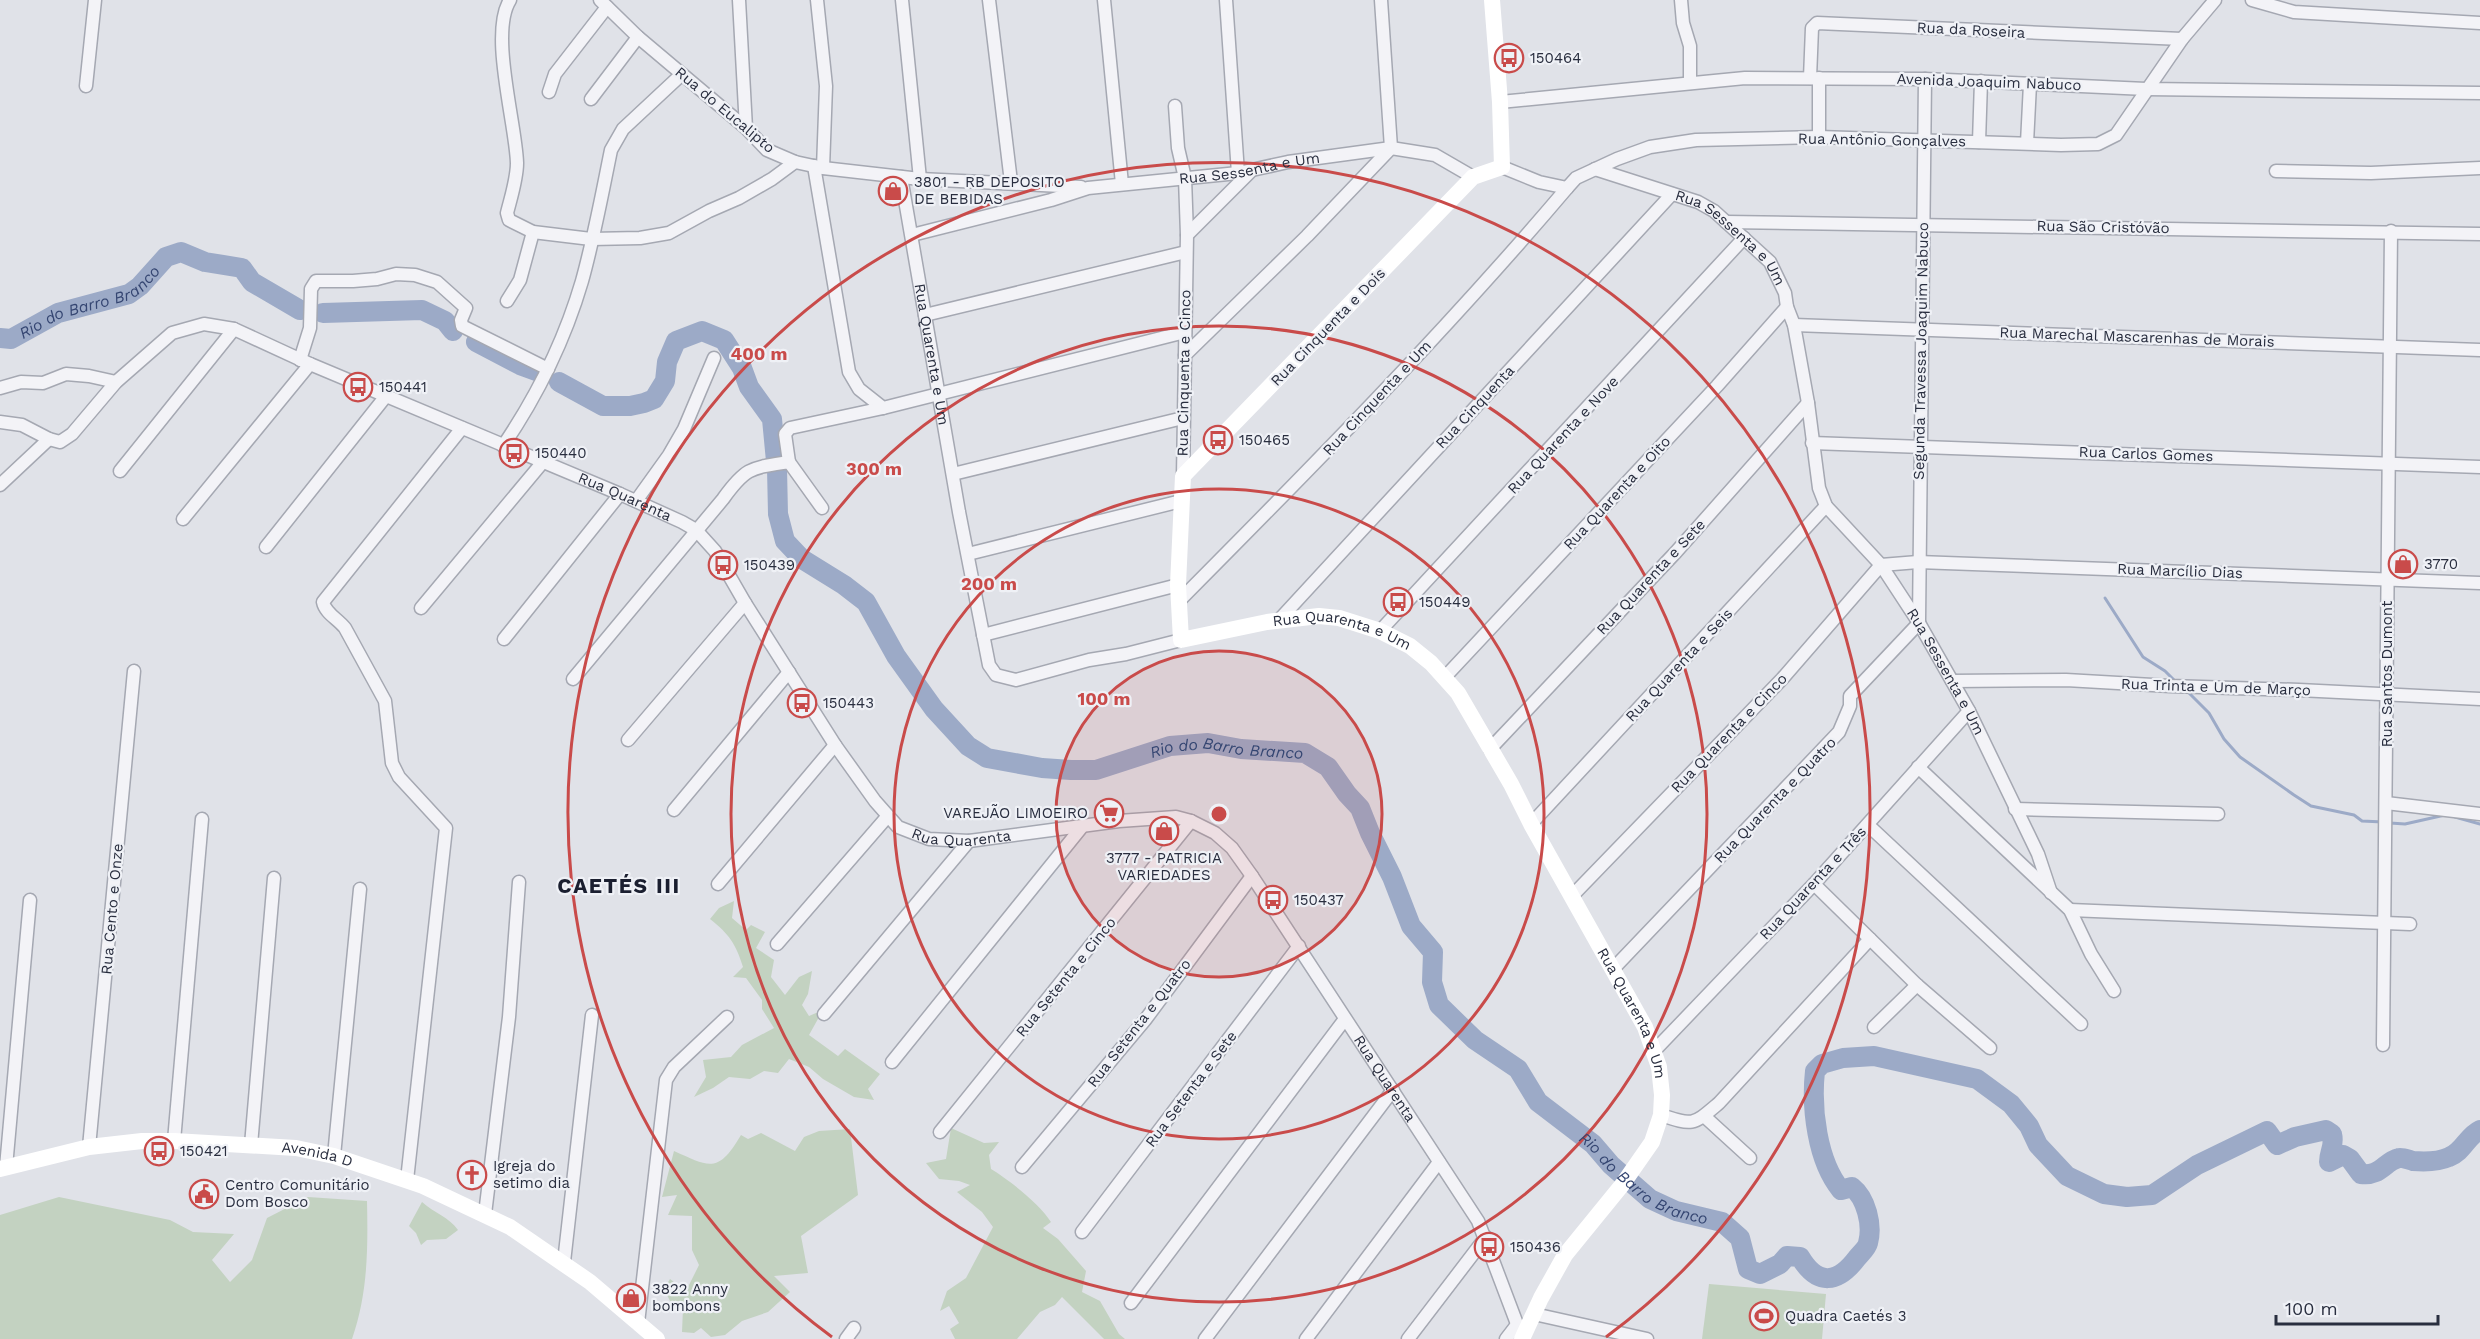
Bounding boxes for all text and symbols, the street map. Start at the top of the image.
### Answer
street label: Rua da Roseira [1916,18,2026,42]
bus stop icon: 150464 [1493,42,1525,74]
place label: 150464 [1530,49,1581,67]
street label: Rua do Eucalipto [672,63,778,157]
street label: Avenida Joaquim Nabuco [1896,70,2082,94]
street label: Rua Antônio Gonçalves [1798,130,1966,150]
street label: Rua Sessenta e Um [1178,149,1321,188]
place label: 3801 - RB DEPOSITO DE BEBIDAS [914,173,1065,208]
shop icon: 3801 - RB DEPOSITO DE BEBIDAS [877,175,909,207]
street label: Rua Sessenta e Um [1673,186,1789,288]
street label: Rua São Cristóvão [2036,217,2170,237]
street label: Segunda Travessa Joaquim Nabuco [1910,222,1932,480]
water label: Rio do Barro Branco [16,262,164,343]
street label: Rua Cinquenta e Dois [1267,264,1389,390]
street label: Rua Quarenta e Um [911,282,953,426]
street label: Rua Cinquenta e Cinco [1174,290,1194,456]
street label: Rua Marechal Mascarenhas de Morais [1999,323,2275,351]
street label: Rua Cinquenta e Um [1319,337,1435,459]
text: 400 m [731,343,787,364]
street label: Rua Cinquenta [1432,361,1518,452]
bus stop icon: 150441 [342,371,374,403]
street label: Rua Quarenta e Nove [1504,372,1622,498]
place label: 150441 [379,378,427,396]
bus stop icon: 150465 [1202,424,1234,456]
place label: 150465 [1239,431,1290,449]
street label: Rua Quarenta e Oito [1560,432,1674,554]
bus stop icon: 150440 [498,437,530,469]
street label: Rua Carlos Gomes [2078,443,2214,465]
place label: 150440 [535,444,587,462]
text: 300 m [846,458,902,479]
street label: Rua Quarenta [576,469,675,525]
street label: Rua Quarenta e Sete [1593,516,1709,638]
shop icon: 3770 [2387,548,2419,580]
bus stop icon: 150439 [707,549,739,581]
place label: 3770 [2424,555,2458,573]
place label: 150439 [744,556,795,574]
street label: Rua Marcílio Dias [2117,560,2243,582]
text: 200 m [961,573,1017,594]
bus stop icon: 150449 [1382,586,1414,618]
place label: 150449 [1419,593,1471,611]
street label: Rua Santos Dumont [2378,600,2396,747]
street label: Rua Quarenta e Seis [1622,604,1736,725]
street label: Rua Sessenta e Um [1903,605,1988,738]
street label: Rua Quarenta e Um [1272,607,1414,654]
street label: Rua Quarenta e Cinco [1667,669,1791,797]
street label: Rua Trinta e Um de Março [2121,675,2311,699]
bus stop icon: 150443 [786,687,818,719]
text: 100 m [1077,688,1131,709]
place label: 150443 [823,694,874,712]
water label: Rio do Barro Branco [1147,733,1304,763]
street label: Rua Quarenta e Quatro [1710,733,1840,867]
supermarket icon: VAREJÃO LIMOEIRO [1093,797,1125,829]
place label: VAREJÃO LIMOEIRO [943,804,1088,822]
centre of rings [1209,804,1229,824]
shop icon: 3777 - PATRICIA VARIEDADES [1148,815,1180,847]
street label: Rua Quarenta e Três [1756,823,1870,943]
street label: Rua Quarenta [909,824,1012,850]
street label: Rua Cento e Onze [97,843,127,975]
place label: 3777 - PATRICIA VARIEDADES [1106,849,1222,884]
district label: CAETÉS III [557,873,681,898]
bus stop icon: 150437 [1257,884,1289,916]
place label: 150437 [1294,891,1344,909]
street label: Rua Setenta e Cinco [1012,914,1120,1040]
street label: Rua Quarenta e Um [1593,945,1669,1079]
street label: Rua Setenta e Quatro [1083,955,1195,1091]
street label: Rua Setenta e Sete [1141,1027,1241,1151]
street label: Rua Quarenta [1350,1032,1420,1126]
water label: Rio do Barro Branco [1576,1128,1710,1228]
bus stop icon: 150421 [143,1135,175,1167]
street label: Avenida D [281,1138,355,1171]
place label: 150421 [180,1142,228,1160]
place label: Igreja do setimo dia [493,1157,570,1192]
church icon: Igreja do setimo dia [456,1159,488,1191]
place label: Centro Comunitário Dom Bosco [225,1176,369,1211]
public building icon: Centro Comunitário Dom Bosco [188,1178,220,1210]
bus stop icon: 150436 [1473,1231,1505,1263]
place label: 150436 [1510,1238,1561,1256]
place label: 3822 Anny bombons [652,1280,728,1315]
shop icon: 3822 Anny bombons [615,1282,647,1314]
scale bar [2276,1288,2438,1326]
text: 100 m [2285,1298,2338,1319]
sports icon: Quadra Caetés 3 [1748,1300,1780,1332]
place label: Quadra Caetés 3 [1785,1307,1906,1325]

